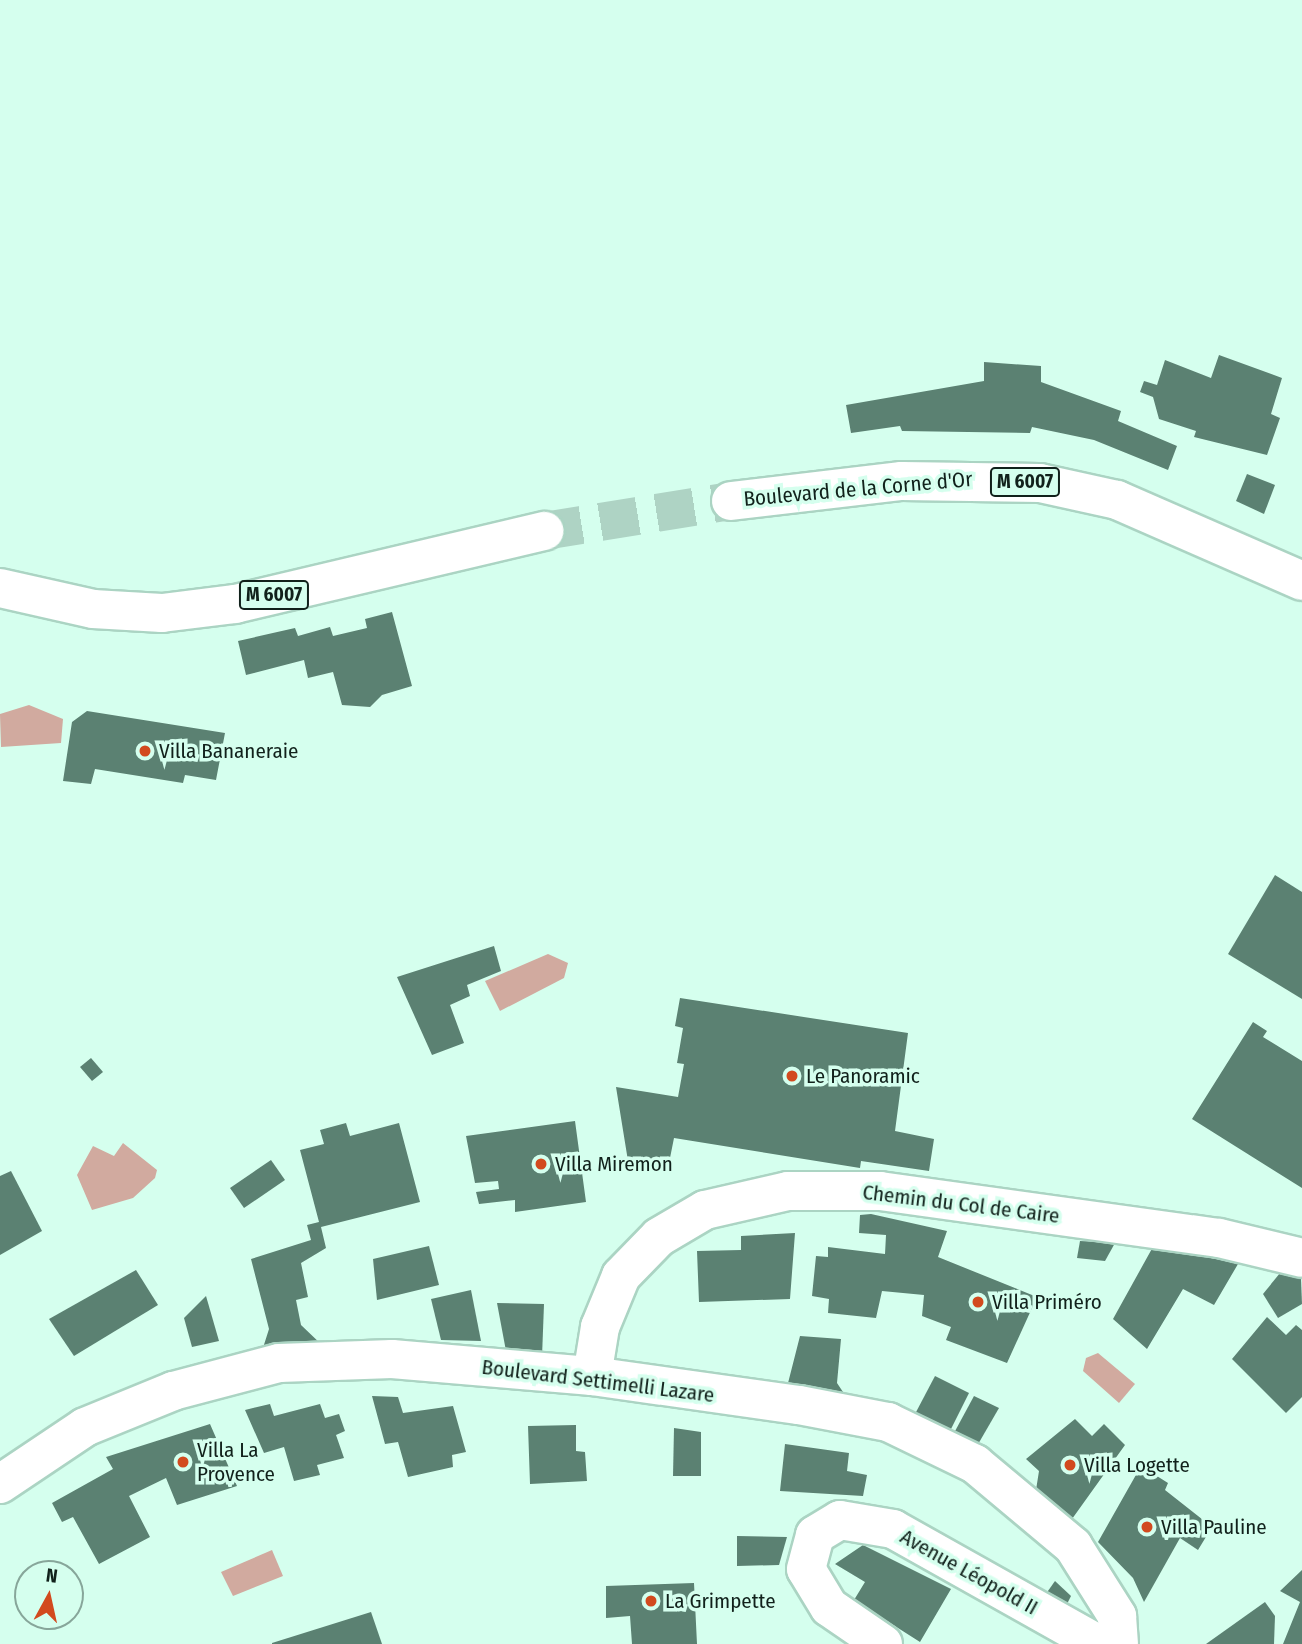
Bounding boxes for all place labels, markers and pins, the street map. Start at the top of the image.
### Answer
place label: Villa Bananeraie [159,738,298,764]
marker: Villa Bananeraie [137,743,153,759]
place label: Le Panoramic [806,1063,920,1089]
marker: Le Panoramic [784,1068,800,1084]
place label: Villa Miremon [555,1151,673,1177]
marker: Villa Miremon [533,1156,549,1172]
place label: Villa Priméro [992,1289,1102,1315]
marker: Villa Priméro [970,1294,986,1310]
place label: Villa La Provence [197,1437,275,1487]
place label: Villa Logette [1084,1452,1190,1478]
marker: Villa La Provence [175,1454,191,1470]
marker: Villa Logette [1062,1457,1078,1473]
place label: Villa Pauline [1161,1514,1267,1540]
marker: Villa Pauline [1139,1519,1155,1535]
place label: La Grimpette [665,1588,776,1614]
marker: La Grimpette [643,1593,659,1609]

